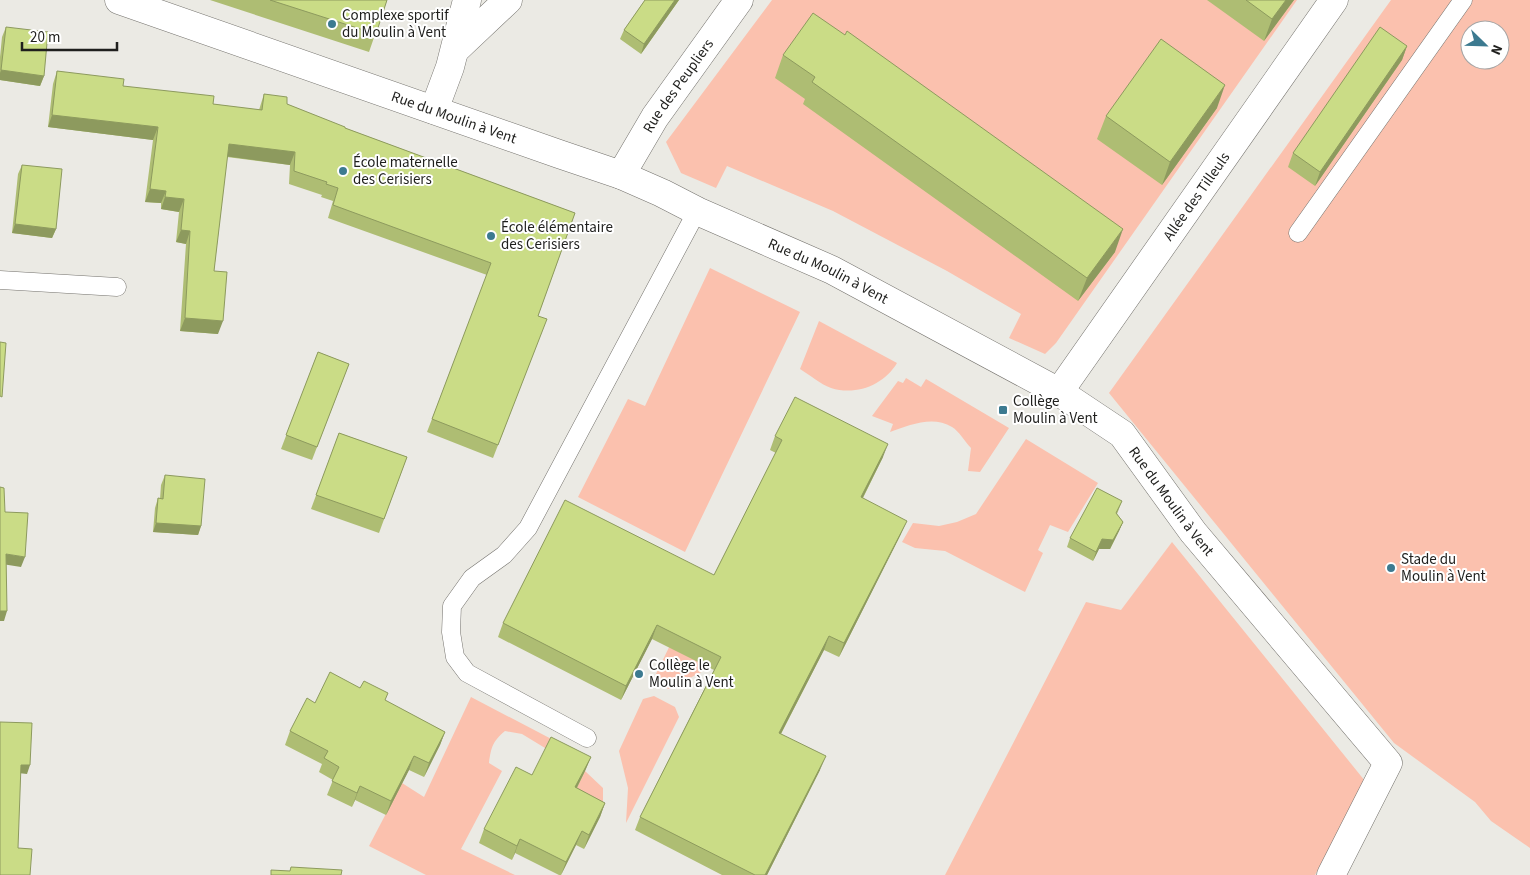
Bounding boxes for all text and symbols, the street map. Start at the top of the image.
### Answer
place label: Complexe sportif du Moulin à Vent [342,5,449,43]
marker: Complexe sportif du Moulin à Vent [326,18,338,30]
scale bar [22,20,118,52]
north arrow [1460,20,1510,70]
text: 20 m [30,27,60,48]
street label: Rue des Peupliers [638,35,719,137]
text: N [1485,41,1507,58]
street label: Rue du Moulin à Vent [388,86,519,149]
street label: Allée des Tilleuls [1158,148,1235,245]
place label: École maternelle des Cerisiers [353,152,458,190]
marker: École maternelle des Cerisiers [337,165,349,177]
place label: École élémentaire des Cerisiers [501,217,613,255]
marker: École élémentaire des Cerisiers [485,230,497,242]
street label: Rue du Moulin à Vent [764,233,892,309]
place label: Collège Moulin à Vent [1013,391,1098,429]
marker: Collège Moulin à Vent [997,404,1009,416]
street label: Rue du Moulin à Vent [1123,442,1219,561]
place label: Stade du Moulin à Vent [1401,549,1486,587]
marker: Stade du Moulin à Vent [1385,562,1397,574]
place label: Collège le Moulin à Vent [649,655,734,693]
marker: Collège le Moulin à Vent [633,668,645,680]

